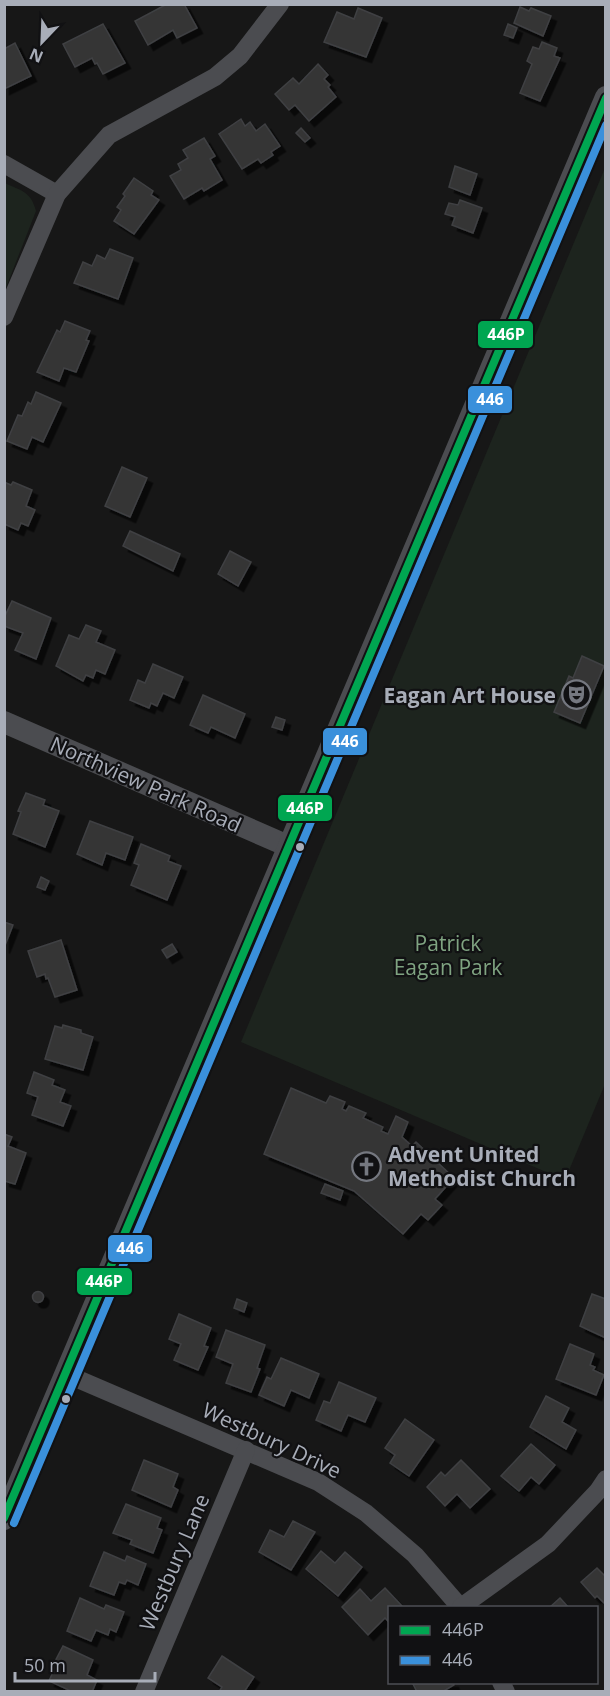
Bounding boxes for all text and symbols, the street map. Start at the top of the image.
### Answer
north arrow [12,12,72,72]
text: N [26,43,46,68]
line badge: 446P [477,320,534,349]
text: 446P [487,323,525,345]
line badge: 446 [467,385,513,414]
text: 446 [476,388,504,410]
theatre icon: Eagan Art House [561,679,593,711]
place label: Eagan Art House [383,681,556,709]
line badge: 446 [322,727,368,756]
street label: Northview Park Road [46,729,246,839]
text: 446 [331,730,359,752]
line badge: 446P [277,794,333,822]
text: 446P [286,797,324,819]
unlabelled marker [294,841,306,853]
park label: Patrick Eagan Park [394,929,502,981]
place label: Advent United Methodist Church [388,1140,576,1192]
church icon: Advent United Methodist Church [351,1150,383,1182]
line badge: 446 [107,1234,153,1263]
text: 446 [116,1237,144,1259]
line badge: 446P [76,1267,133,1296]
text: 446P [85,1270,123,1292]
unlabelled marker [60,1393,72,1405]
street label: Westbury Drive [198,1396,346,1484]
street label: Westbury Lane [133,1489,215,1635]
legend [388,1606,598,1684]
text: 446P [442,1617,484,1641]
scale bar [15,1645,154,1683]
text: 446 [442,1647,473,1671]
text: 50 m [24,1653,66,1677]

